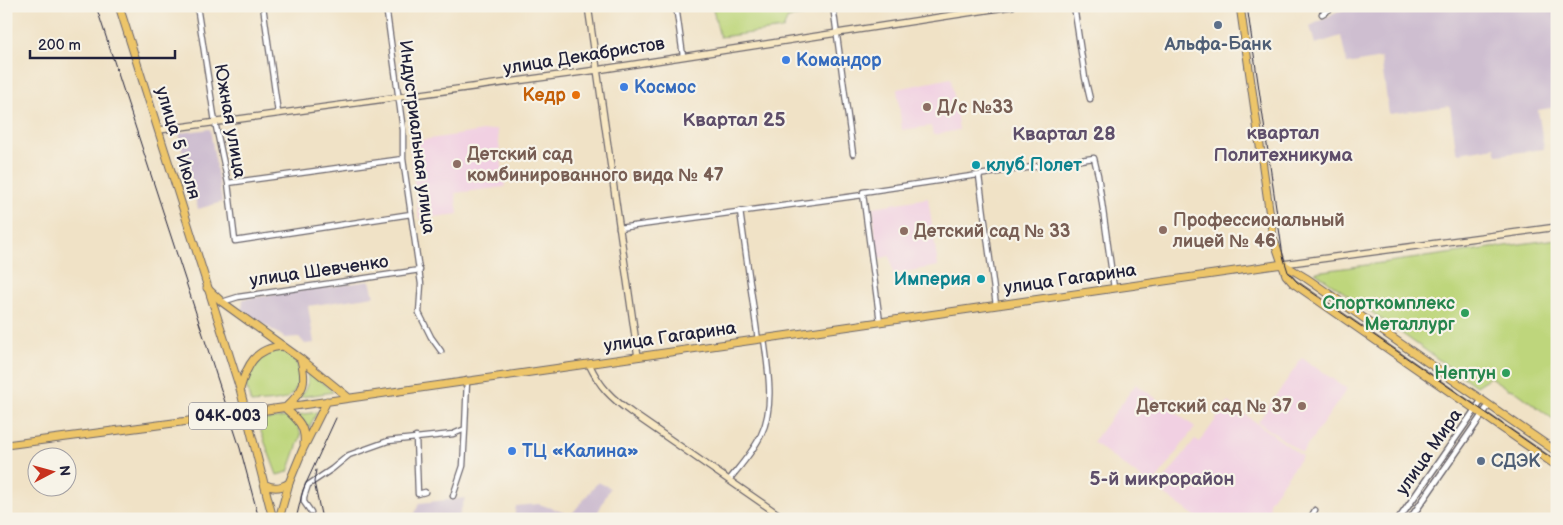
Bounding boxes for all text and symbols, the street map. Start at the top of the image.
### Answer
marker: Альфа-Банк [1212,19,1224,31]
scale bar [30,28,175,60]
street label: улица Декабристов [502,33,667,79]
place label: Альфа-Банк [1164,34,1272,55]
text: 200 m [38,36,81,55]
street label: Индустриальная улица [395,39,439,236]
place label: Командор [796,50,882,71]
marker: Командор [780,54,792,66]
street label: Южная улица [210,62,250,180]
place label: Космос [634,77,696,98]
marker: Космос [618,81,630,93]
street label: улица 5 Июля [151,84,205,202]
place label: Кедр [523,85,566,106]
marker: Кедр [570,89,582,101]
place label: Д/с №33 [937,97,1013,118]
marker: Д/с №33 [921,101,933,113]
district label: Квартал 25 [683,109,785,132]
district label: квартал Политехникума [1213,122,1354,167]
district label: Квартал 28 [1012,123,1116,146]
place label: Детский сад комбинированного вида № 47 [467,144,724,186]
place label: клуб Полет [986,155,1082,176]
marker: Детский сад комбинированного вида № 47 [451,158,463,170]
marker: клуб Полет [970,159,982,171]
place label: Профессиональный лицей № 46 [1172,210,1345,252]
place label: Детский сад № 33 [914,221,1070,242]
marker: Профессиональный лицей № 46 [1157,224,1169,236]
marker: Детский сад № 33 [898,225,910,237]
street label: улица Шевченко [248,251,390,291]
street label: улица Гагарина [1002,259,1138,299]
place label: Империя [894,269,971,290]
marker: Империя [975,273,987,285]
place label: Спорткомплекс Металлург [1322,293,1455,335]
marker: Спорткомплекс Металлург [1459,307,1471,319]
street label: улица Гагарина [602,317,738,357]
place label: Нептун [1434,363,1496,384]
marker: Нептун [1500,367,1512,379]
place label: Детский сад № 37 [1136,396,1292,417]
marker: Детский сад № 37 [1296,400,1308,412]
road number: 04К-003 [189,402,267,430]
street label: улица Мира [1392,405,1467,499]
place label: ТЦ «Калина» [522,441,639,462]
marker: ТЦ «Калина» [506,445,518,457]
north arrow [28,448,78,498]
place label: СДЭК [1491,451,1541,472]
marker: СДЭК [1475,455,1487,467]
text: N [55,465,73,477]
district label: 5-й микрорайон [1090,468,1234,491]

